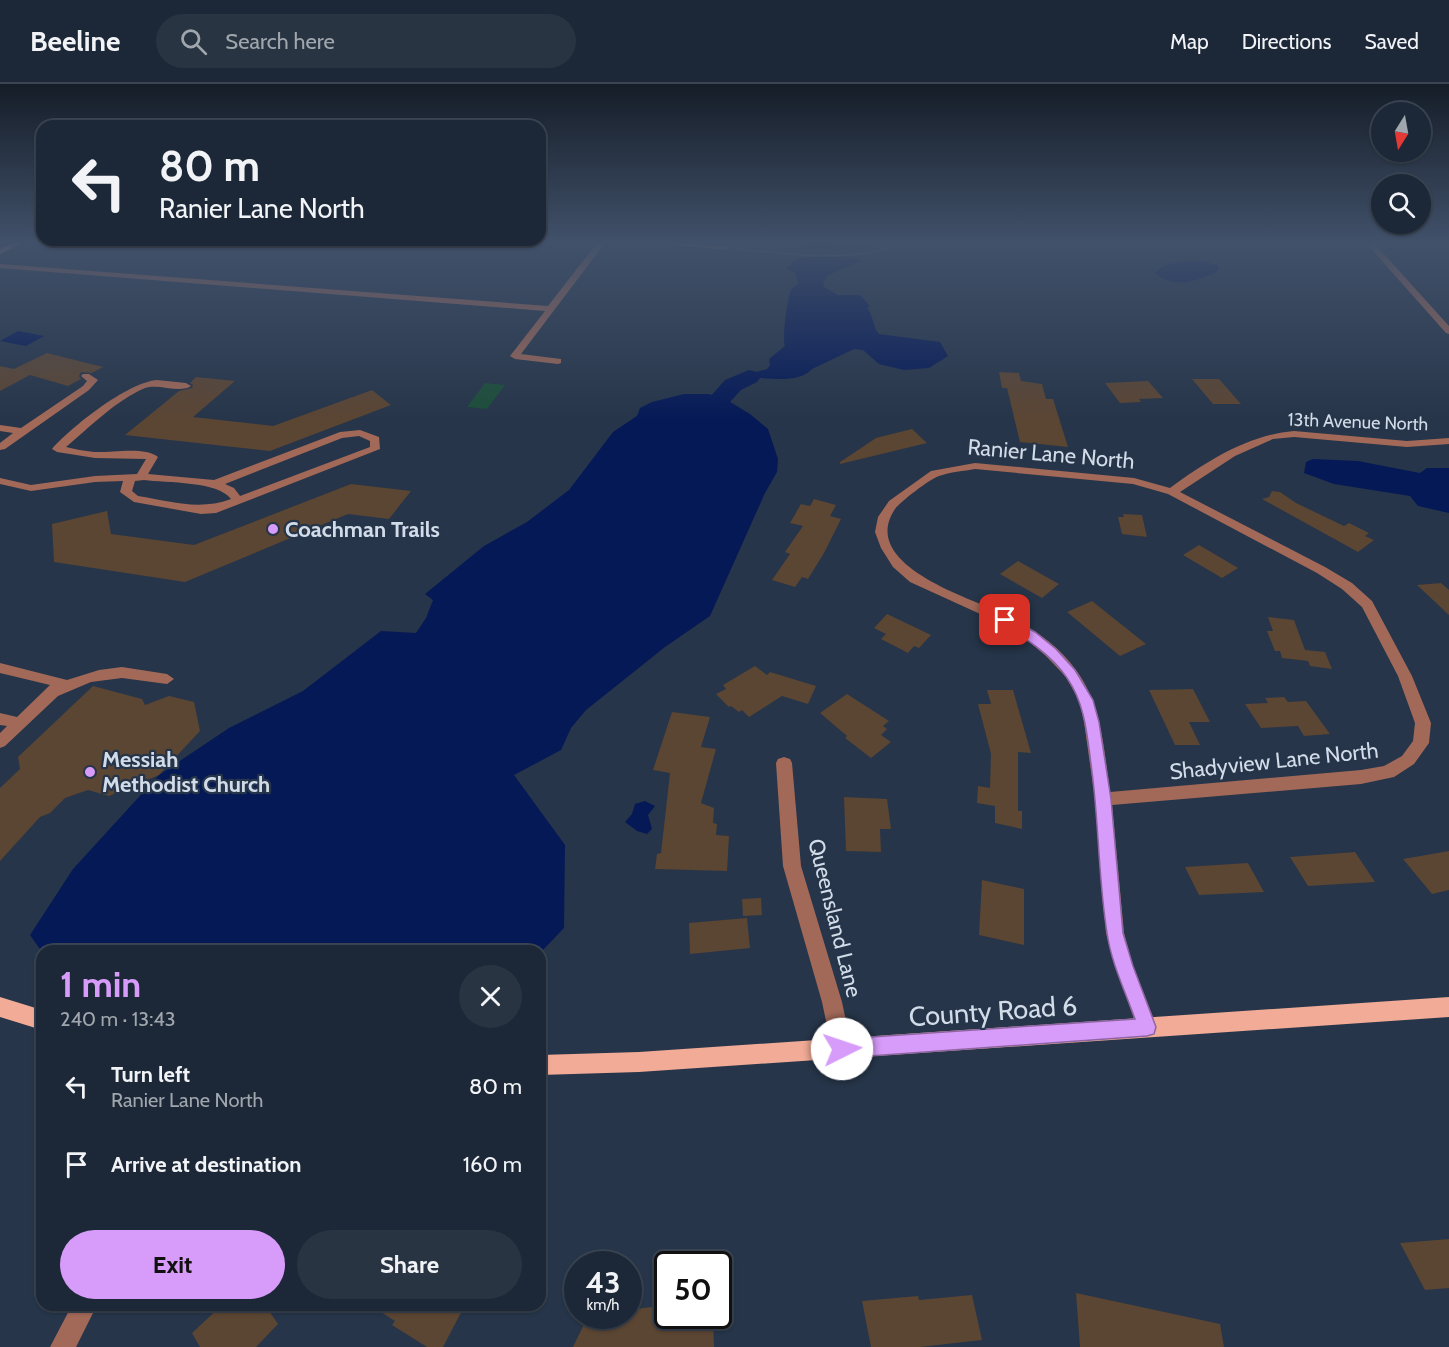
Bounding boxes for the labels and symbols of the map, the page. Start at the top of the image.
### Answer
north arrow [1371,102,1431,162]
street label: 13th Avenue North [1287,409,1429,435]
street label: Ranier Lane North [966,433,1136,475]
place label: Coachman Trails [285,516,440,543]
marker: Coachman Trails [266,522,280,536]
pin [979,594,1030,645]
street label: Shadyview Lane North [1168,737,1380,785]
place label: Messiah Methodist Church [102,746,270,798]
marker: Messiah Methodist Church [83,765,97,779]
street label: Queensland Lane [802,836,868,1000]
street label: County Road 6 [908,989,1078,1033]
position arrow [810,1017,874,1081]
speed limit sign: 50 [654,1251,732,1329]

